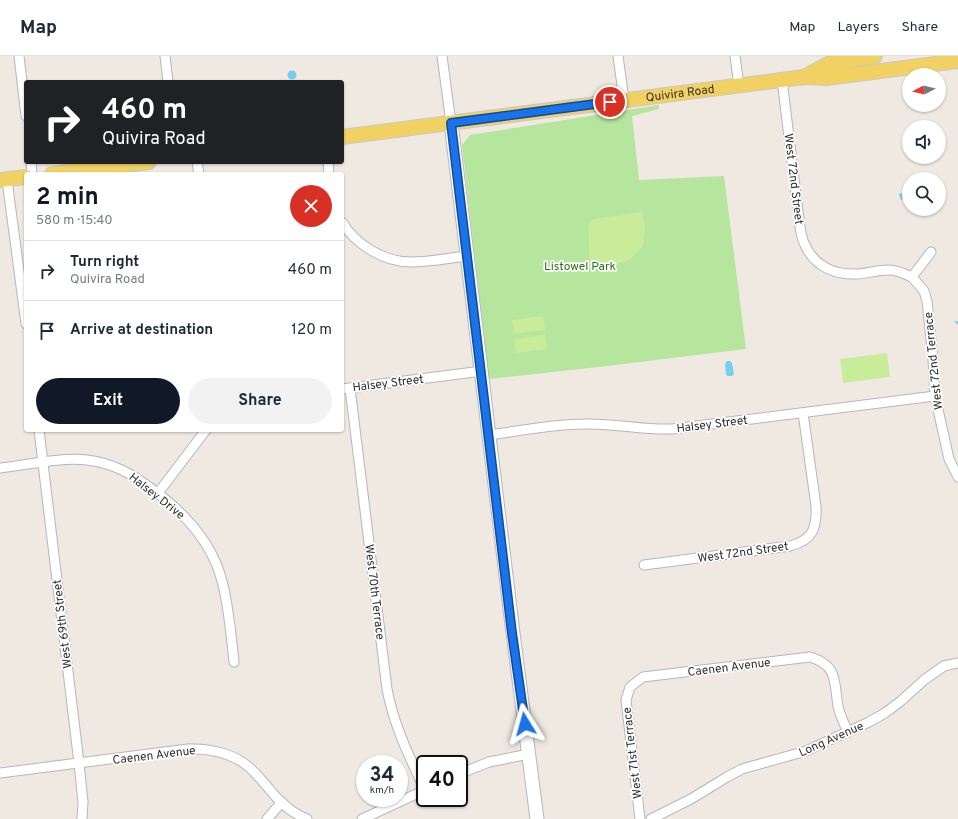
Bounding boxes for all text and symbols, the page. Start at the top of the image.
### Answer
text: Map [20,16,57,40]
text: Map [789,19,815,36]
text: Layers [837,19,879,36]
text: Share [901,19,938,36]
north arrow [902,68,946,112]
map controls [902,68,946,216]
street label: Quivira Road [645,82,716,106]
pin [593,85,627,119]
icon: arrive [599,91,621,113]
text: 460 m [102,93,187,129]
icon: right [36,96,88,148]
button: sound [902,120,946,164]
text: Quivira Road [102,128,206,151]
street label: West 72nd Street [779,133,807,226]
button: search [902,172,946,216]
text: 2 min [36,183,99,213]
button: close [290,185,332,227]
text: 580 m · 15:40 [36,213,113,229]
text: Turn right [70,253,139,272]
park label: Listowel Park [544,259,616,275]
icon: right [36,260,58,282]
text: 460 m [288,261,332,280]
text: Quivira Road [70,272,145,288]
street label: West 72nd Terrace [921,311,947,411]
icon: arrive [36,320,58,342]
text: Arrive at destination [70,321,213,340]
text: 120 m [291,321,332,340]
street label: Halsey Street [352,372,425,396]
button: Exit [36,378,180,424]
button: Share [188,378,332,424]
street label: Halsey Street [676,413,749,437]
street label: Halsey Drive [125,470,188,524]
street label: West 72nd Street [697,539,790,567]
street label: West 70th Terrace [360,543,388,641]
street label: West 69th Street [50,578,76,669]
street label: Caenen Avenue [687,655,772,681]
position arrow [504,703,546,745]
street label: West 71st Terrace [619,706,647,800]
street label: Long Avenue [796,718,866,761]
street label: Caenen Avenue [112,743,197,769]
speed limit sign: 40 [416,755,468,807]
text: 34 [370,763,394,789]
text: km/h [370,784,394,797]

